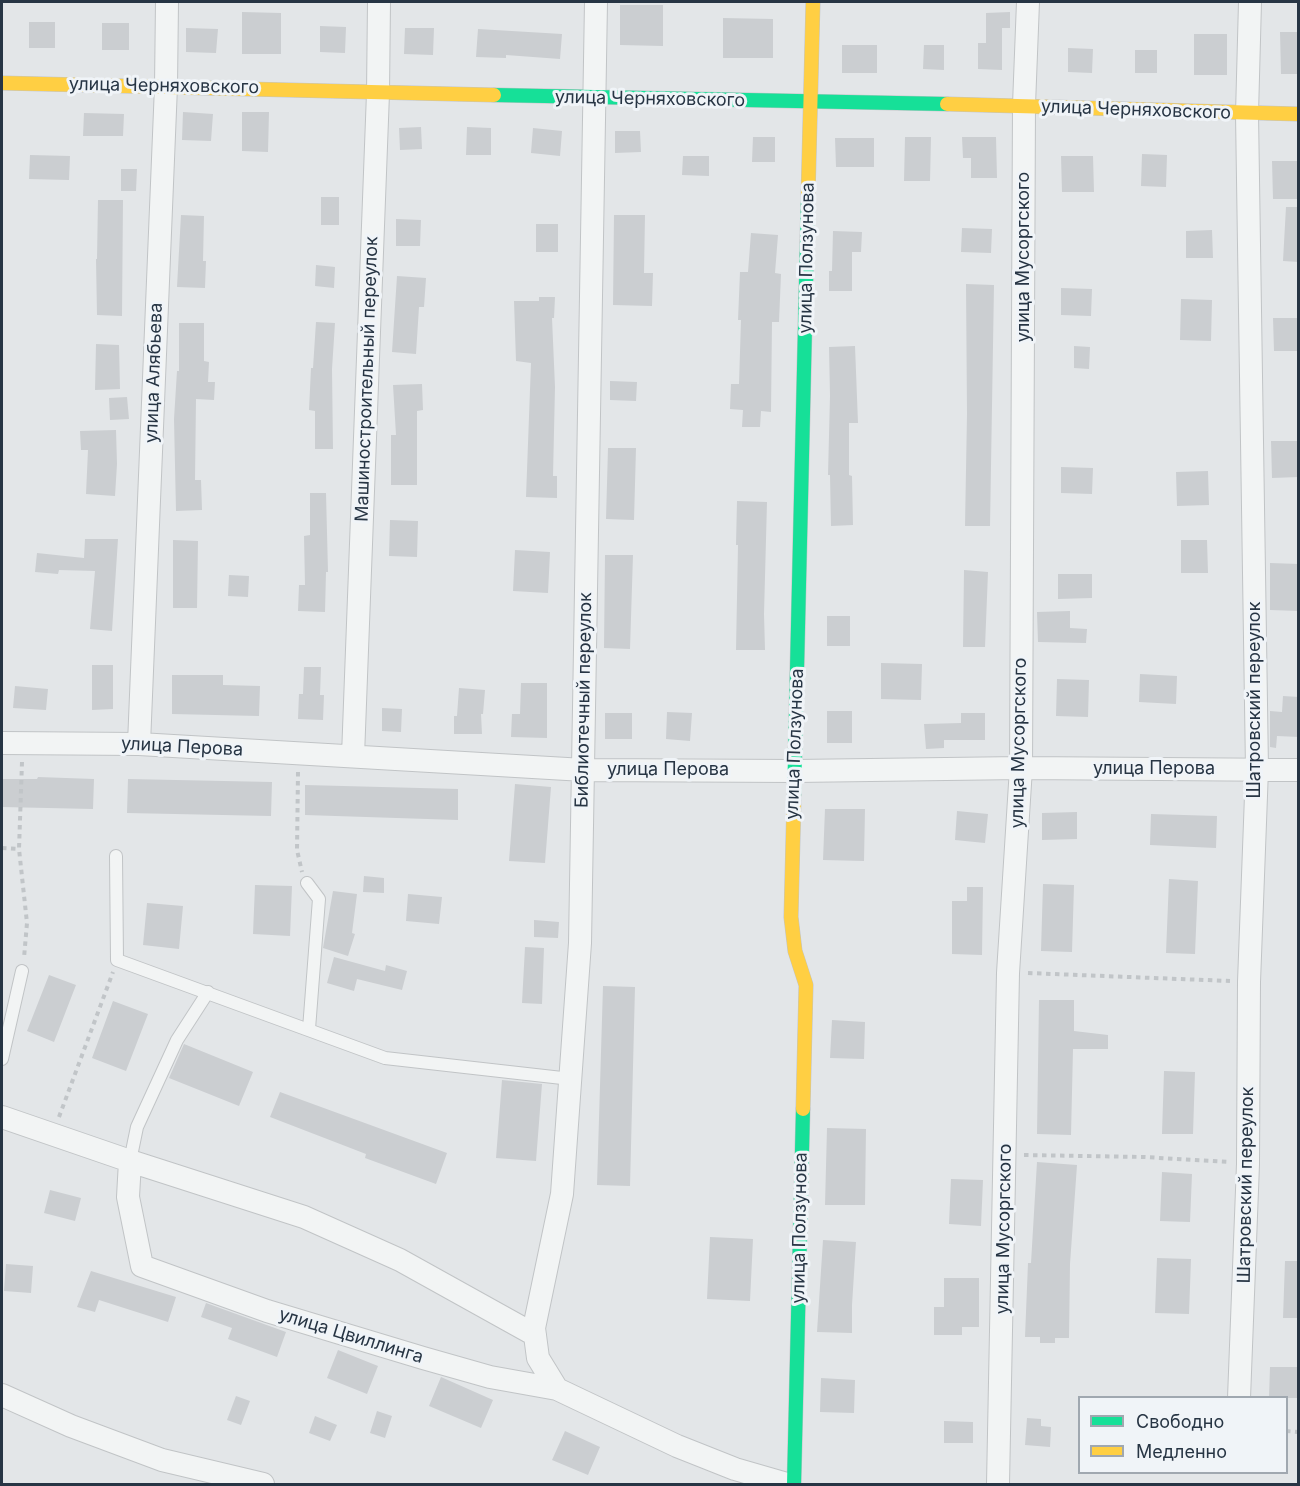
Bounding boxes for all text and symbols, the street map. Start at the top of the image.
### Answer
street label: улица Черняховского [69,74,259,98]
street label: улица Черняховского [555,87,745,111]
street label: улица Черняховского [1041,96,1231,124]
street label: улица Мусоргского [1013,172,1035,342]
street label: улица Ползунова [795,182,819,334]
street label: Машиностроительный переулок [351,236,383,522]
street label: улица Алябьева [141,302,167,444]
street label: Библиотечный переулок [571,592,597,808]
street label: Шатровский переулок [1244,602,1266,798]
street label: улица Мусоргского [1007,657,1031,829]
street label: улица Ползунова [782,668,808,820]
street label: улица Перова [120,733,244,761]
street label: улица Перова [1093,758,1215,780]
street label: улица Перова [607,759,729,781]
street label: Шатровский переулок [1233,1086,1259,1284]
street label: улица Мусоргского [992,1143,1016,1315]
street label: улица Ползунова [788,1152,812,1304]
street label: улица Цвиллинга [276,1304,426,1368]
legend [1078,1396,1288,1474]
text: Свободно [1136,1411,1224,1432]
text: Медленно [1136,1441,1227,1462]

